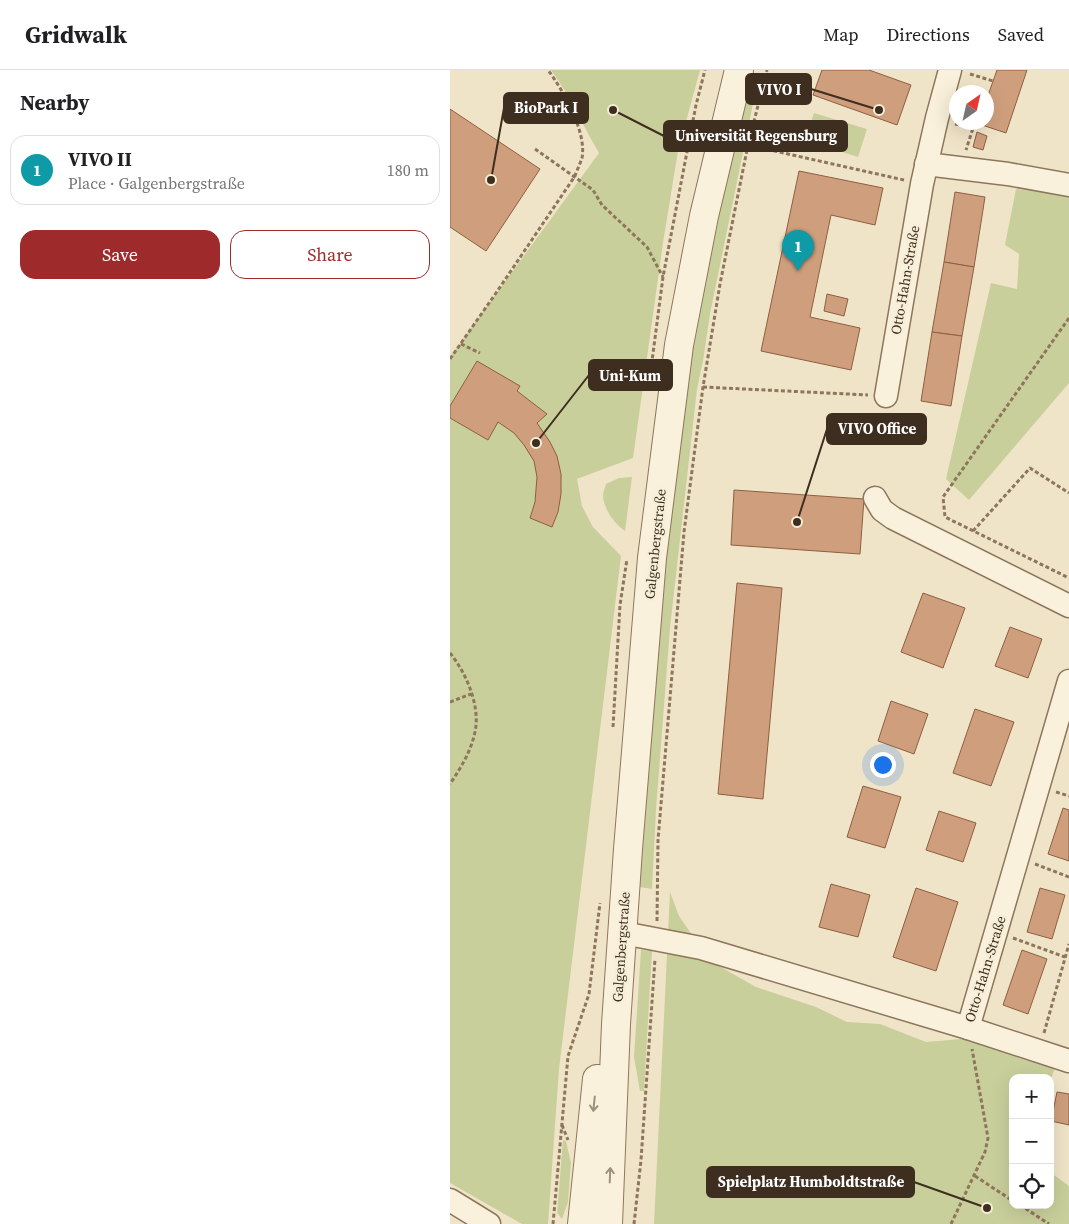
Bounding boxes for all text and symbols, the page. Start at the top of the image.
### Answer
text: Gridwalk [25,18,127,51]
text: Map [823,22,859,47]
text: Directions [887,22,970,47]
text: Saved [998,22,1044,47]
callout: VIVO I [746,74,811,104]
text: VIVO I [757,79,801,100]
north arrow [949,85,994,130]
text: Nearby [20,88,90,117]
callout: BioPark I [504,93,588,123]
text: BioPark I [514,97,578,118]
callout: Universität Regensburg [664,121,847,151]
text: Universität Regensburg [675,125,837,146]
text: VIVO II [68,146,132,172]
text: 1 [33,159,41,181]
text: 180 m [387,159,429,181]
text: Place · Galgenbergstraße [68,172,245,194]
street label: Otto-Hahn-Straße [886,224,924,336]
button: Save [20,230,220,279]
button: Share [230,230,430,279]
pin: 1 [782,230,814,271]
callout: Uni-Kum [589,360,672,390]
text: Uni-Kum [599,365,661,386]
callout: VIVO Office [827,414,926,444]
text: VIVO Office [838,418,917,439]
street label: Galgenbergstraße [639,488,671,600]
your location [870,752,896,778]
street label: Galgenbergstraße [607,891,635,1003]
street label: Otto-Hahn-Straße [959,913,1011,1025]
map controls [1009,1074,1054,1209]
button: + [1009,1074,1054,1119]
one-way arrow [589,1095,599,1111]
button: − [1009,1119,1054,1164]
button: locate [1009,1164,1054,1209]
callout: Spielplatz Humboldtstraße [707,1167,914,1197]
one-way arrow [605,1168,615,1184]
text: Spielplatz Humboldtstraße [718,1171,904,1192]

